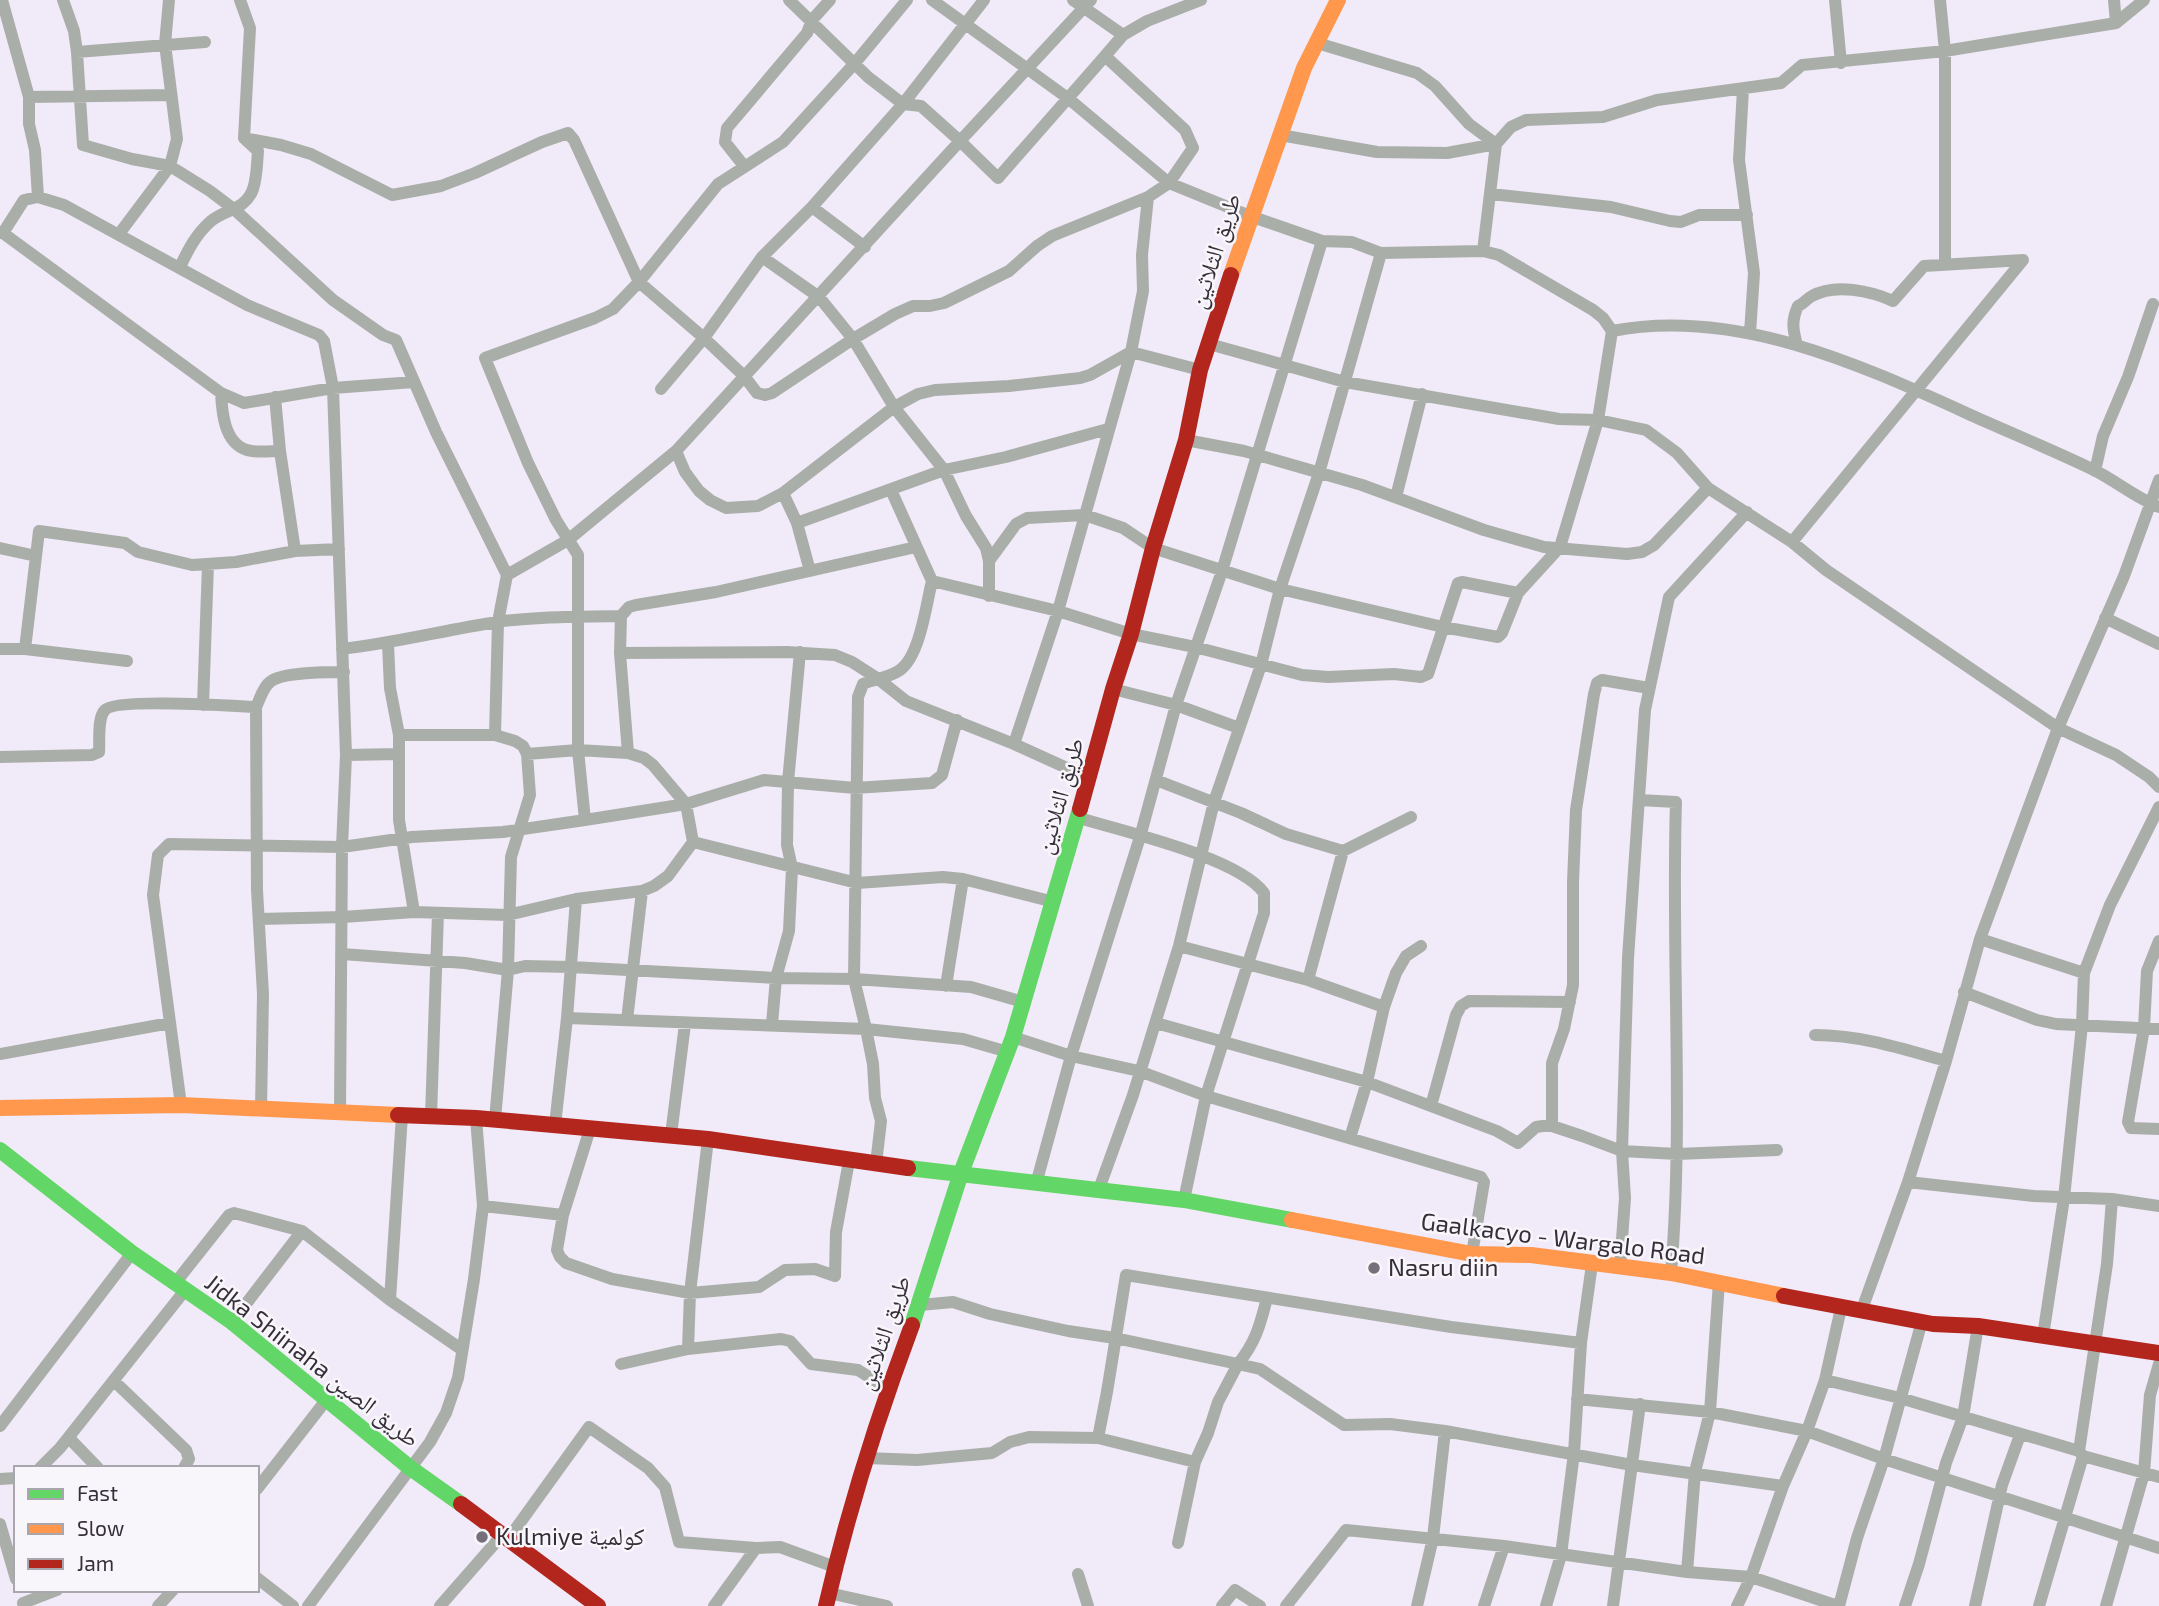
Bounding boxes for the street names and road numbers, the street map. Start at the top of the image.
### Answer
street label: طريق الثلاثين [1181,189,1247,312]
street label: طريق الثلاثين [1028,734,1090,857]
street label: Gaalkacyo - Wargalo Road [1419,1206,1707,1269]
street label: Jidka Shiinaha طريق الصين [199,1267,426,1453]
street label: طريق الثلاثين [849,1271,917,1394]

